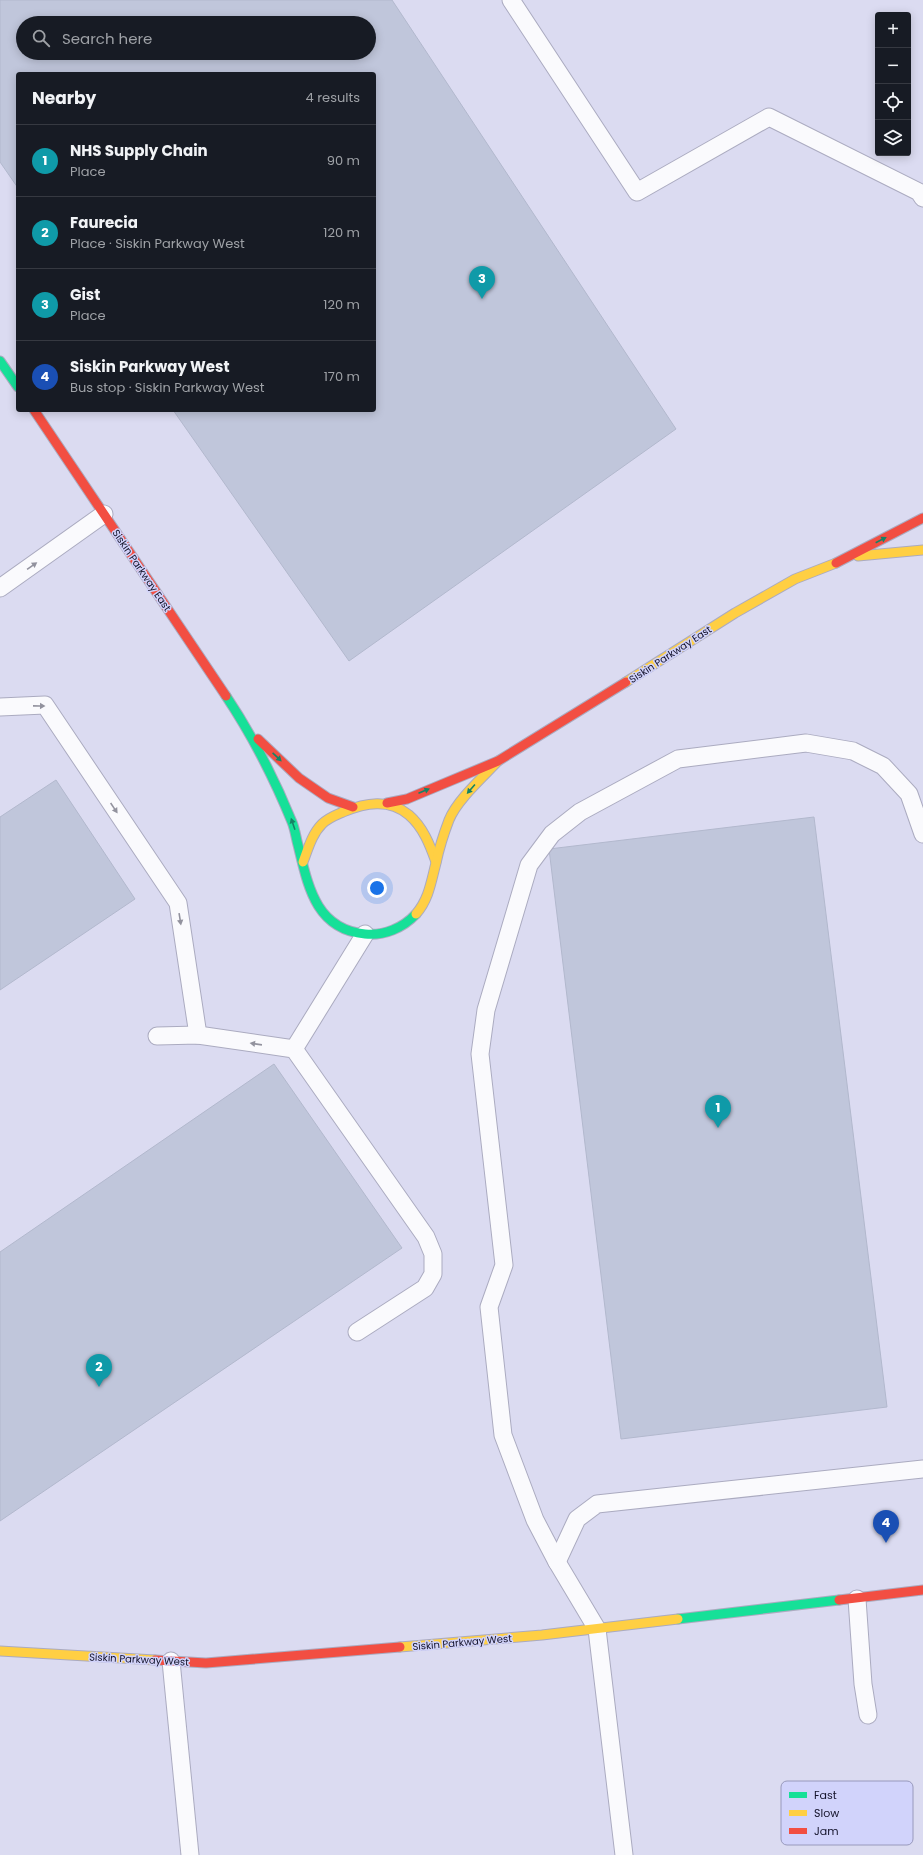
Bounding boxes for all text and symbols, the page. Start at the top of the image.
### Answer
map controls [875,12,911,156]
button: + [875,12,911,48]
search box [16,16,376,60]
icon: search [30,27,52,49]
text: Search here [62,28,152,49]
button: − [875,48,911,84]
button: locate [875,84,911,120]
text: Nearby [32,86,96,110]
text: 4 results [306,88,360,107]
button: layers [875,120,911,156]
text: NHS Supply Chain [70,140,208,161]
text: 1 [43,151,47,170]
text: 90 m [327,151,360,170]
text: Place [70,162,105,181]
text: Faurecia [70,212,138,233]
text: 2 [41,223,49,242]
text: 120 m [323,223,360,242]
text: Place · Siskin Parkway West [70,234,245,253]
pin: 3 [469,266,495,299]
text: Gist [70,284,100,305]
text: 3 [41,295,49,314]
text: 120 m [323,295,360,314]
text: Place [70,306,105,325]
text: Siskin Parkway West [70,356,230,377]
text: 4 [41,367,49,386]
text: 170 m [324,367,360,386]
text: Bus stop · Siskin Parkway West [70,378,265,397]
street label: Siskin Parkway East [109,526,175,614]
one-way arrow [876,536,887,543]
one-way arrow [26,561,37,570]
street label: Siskin Parkway East [626,622,715,687]
one-way arrow [33,703,46,709]
one-way arrow [272,752,282,762]
one-way arrow [467,785,476,794]
one-way arrow [418,788,430,794]
one-way arrow [110,803,118,814]
one-way arrow [290,818,296,830]
your location [367,878,387,898]
one-way arrow [177,913,183,925]
one-way arrow [249,1041,262,1047]
pin: 1 [705,1095,731,1128]
pin: 2 [86,1354,112,1387]
pin: 4 [873,1510,899,1543]
street label: Siskin Parkway West [412,1631,513,1654]
street label: Siskin Parkway West [89,1649,190,1670]
legend [781,1781,913,1845]
text: Fast [814,1787,837,1803]
text: Slow [814,1805,839,1821]
text: Jam [814,1823,839,1839]

